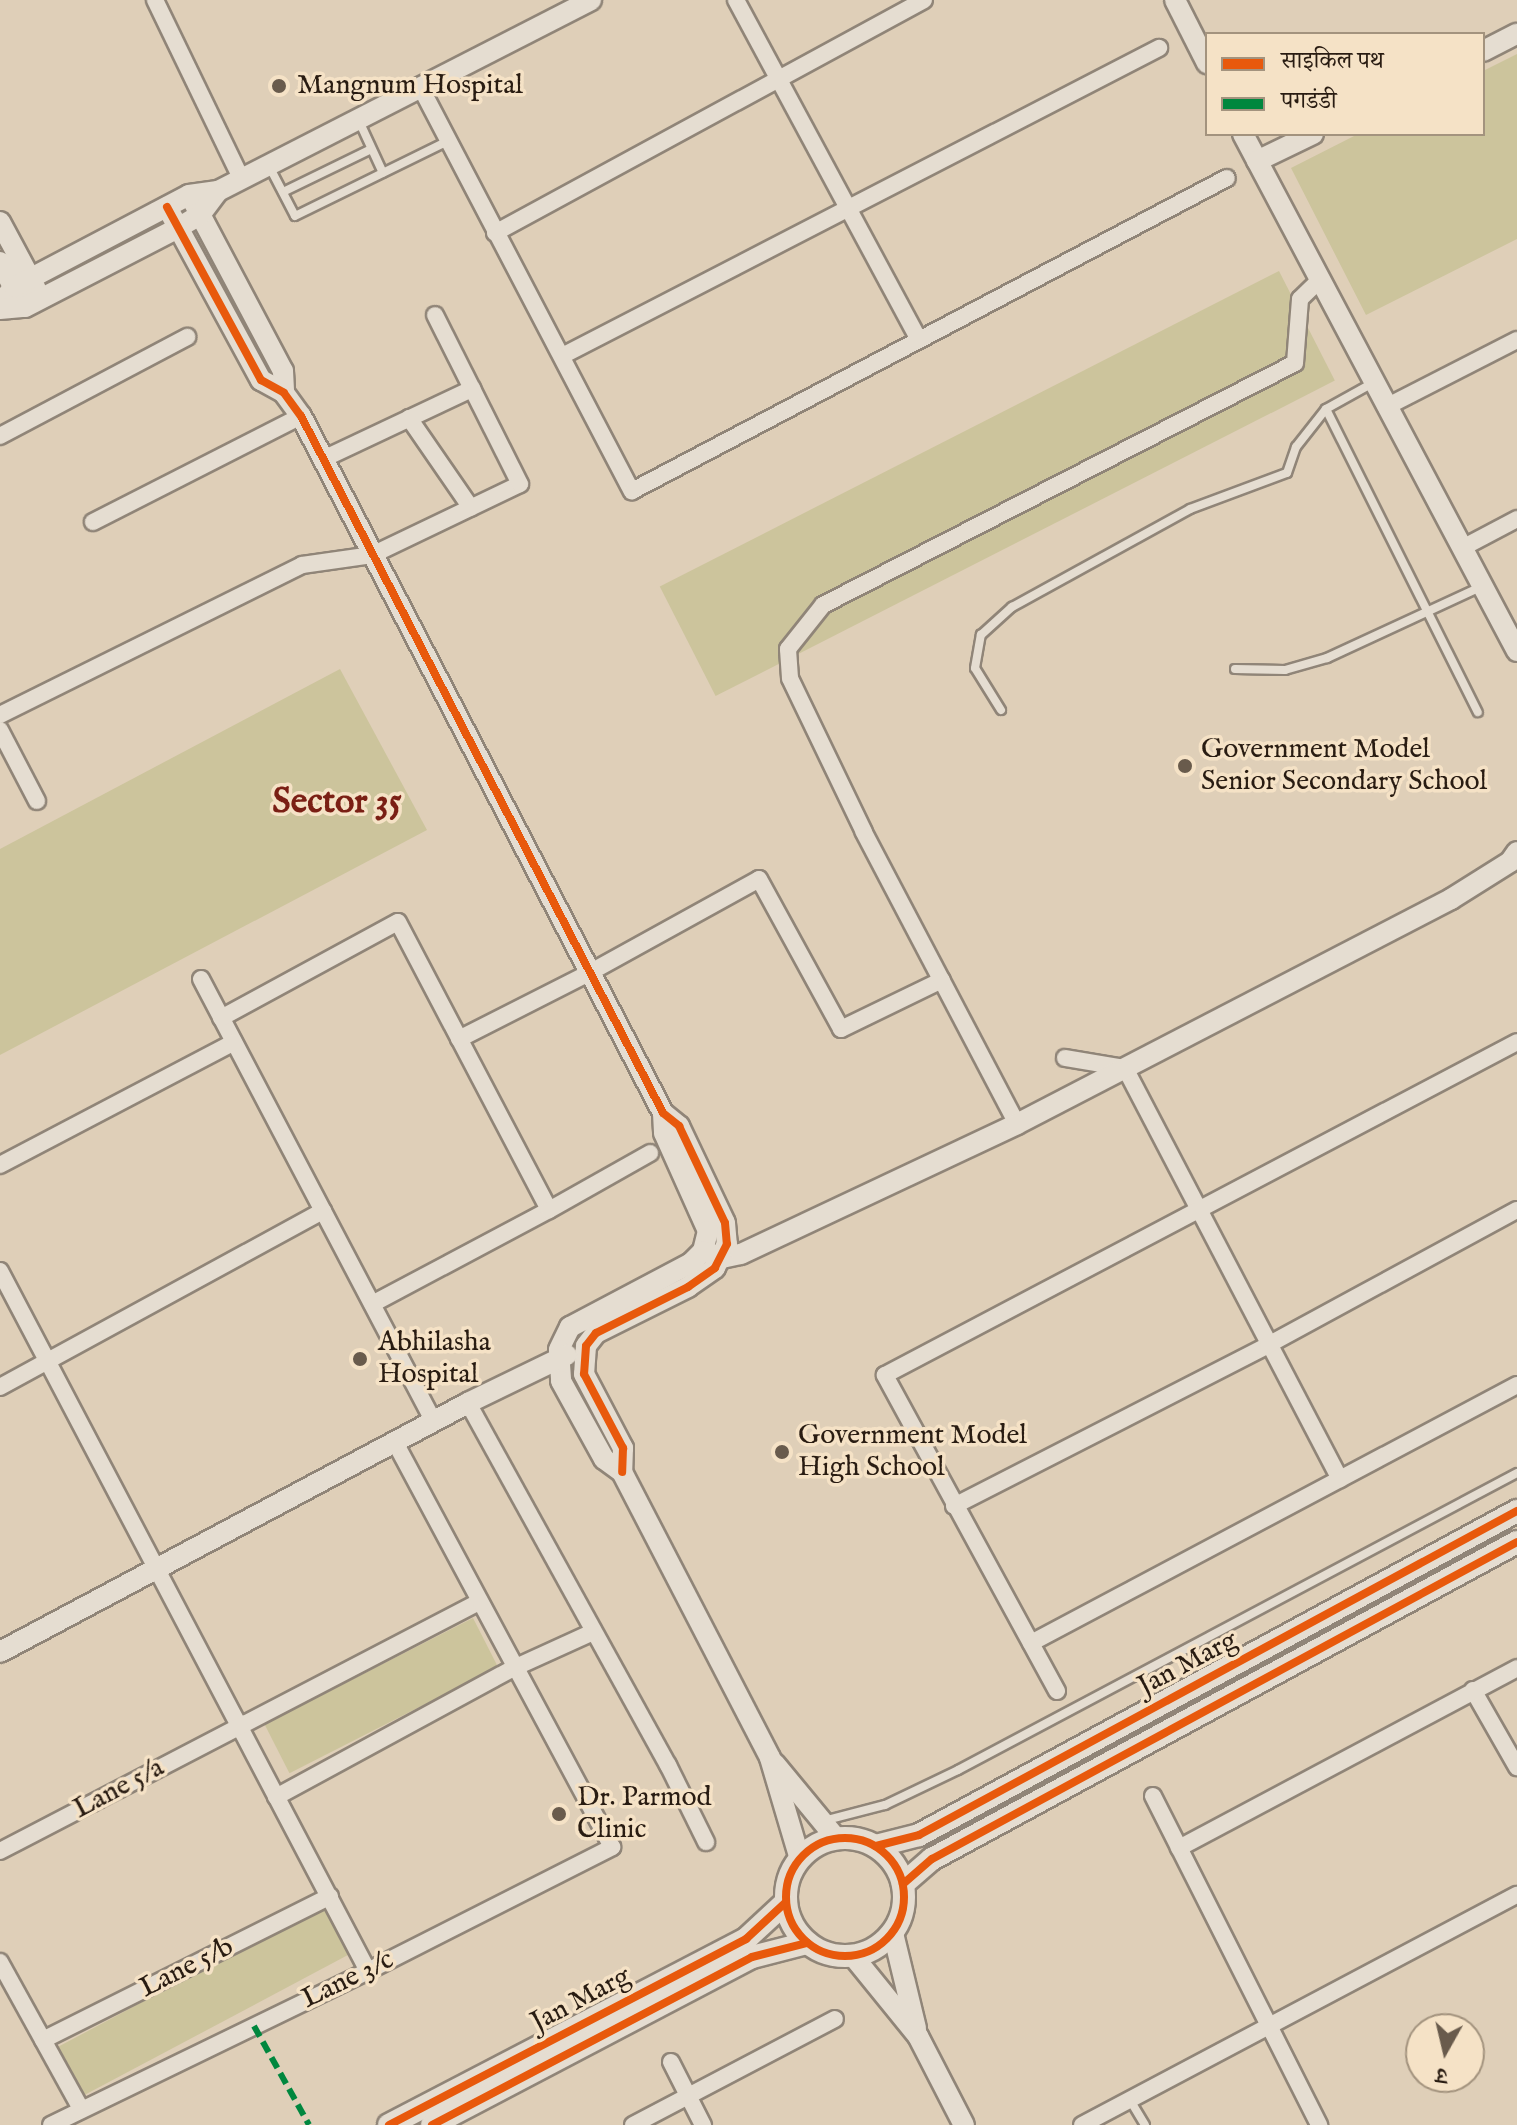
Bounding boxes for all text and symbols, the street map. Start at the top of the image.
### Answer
legend [1205,32,1485,136]
text: साइकिल पथ [1281,46,1384,77]
place label: Mangnum Hospital [297,69,523,103]
marker: Mangnum Hospital [268,75,290,97]
text: पगडंडी [1281,86,1337,117]
place label: Government Model Senior Secondary School [1201,733,1487,799]
marker: Government Model Senior Secondary School [1176,757,1194,775]
district label: Sector 35 [272,781,402,825]
place label: Abhilasha Hospital [378,1326,491,1392]
marker: Abhilasha Hospital [349,1348,371,1370]
place label: Government Model High School [798,1419,1027,1485]
marker: Government Model High School [773,1443,791,1461]
street label: Jan Marg [1133,1624,1243,1704]
street label: Lane 5/a [68,1751,170,1827]
place label: Dr. Parmod Clinic [577,1781,712,1847]
marker: Dr. Parmod Clinic [548,1803,570,1825]
street label: Lane 5/b [135,1930,239,2006]
street label: Lane 3/c [297,1943,399,2017]
street label: Jan Marg [526,1960,636,2040]
north arrow [1405,2013,1485,2093]
text: उ [1434,2060,1449,2089]

